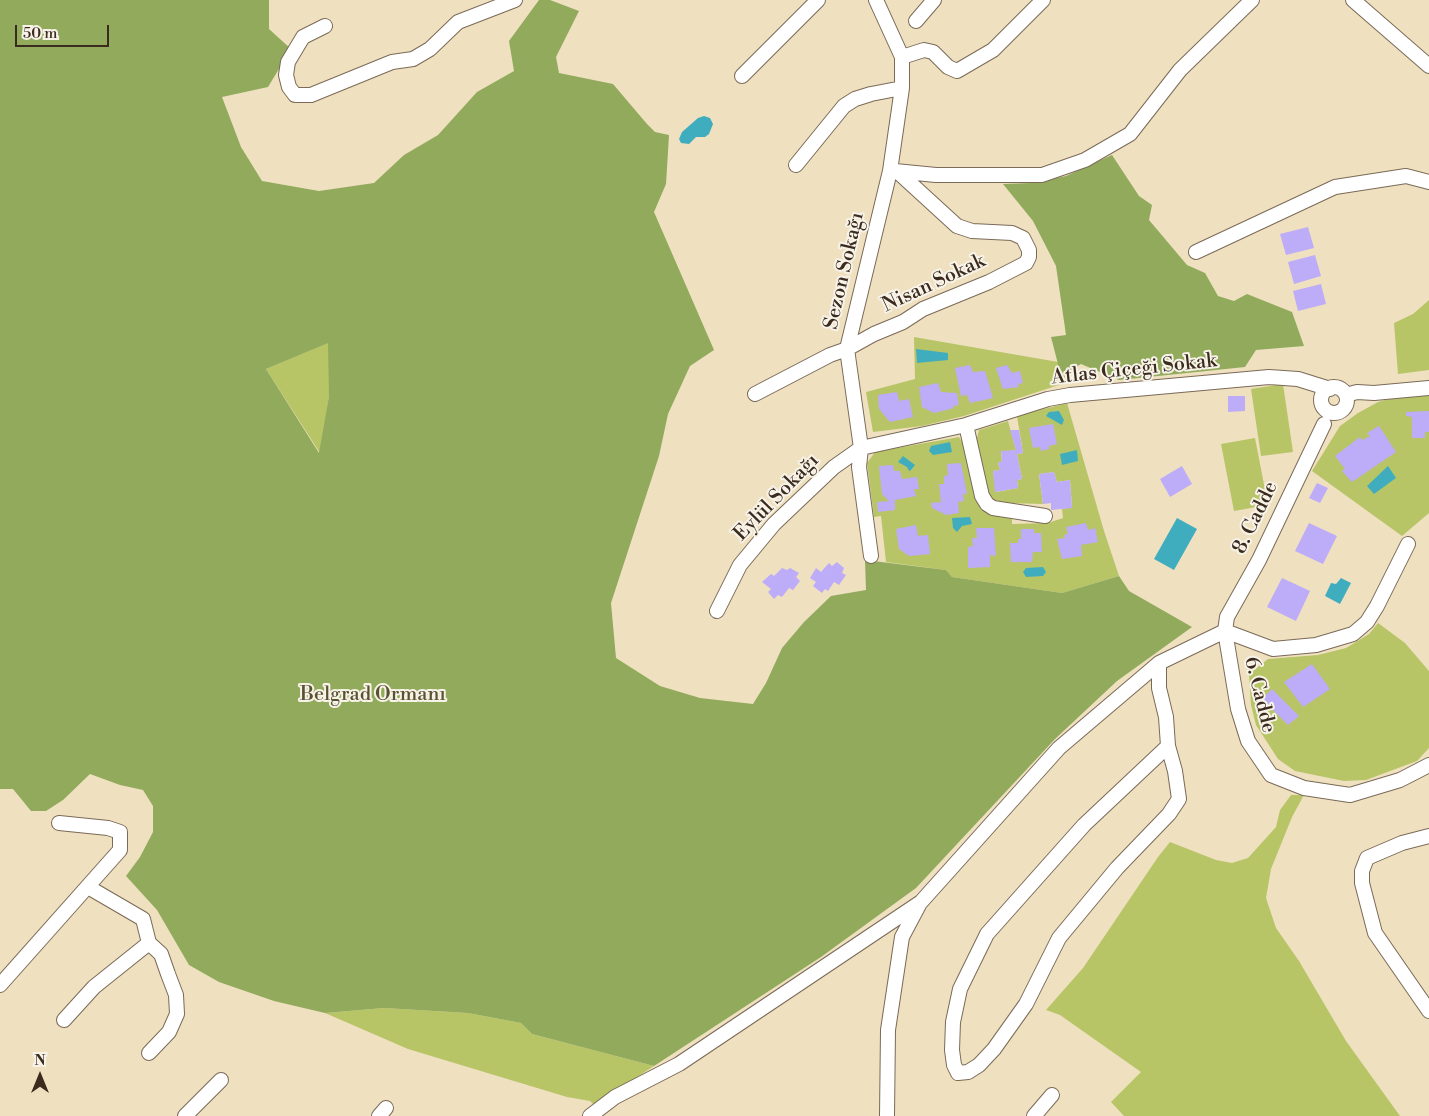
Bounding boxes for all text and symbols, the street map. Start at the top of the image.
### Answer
scale bar [18,15,111,47]
text: 50 m [23,24,57,43]
street label: Sezon Sokağı [820,210,870,332]
street label: Nisan Sokak [879,250,989,318]
street label: Atlas Çiçeği Sokak [1050,349,1218,391]
street label: Eylül Sokağı [730,449,824,547]
street label: 8. Cadde [1228,478,1284,558]
street label: 6. Cadde [1238,655,1280,735]
park label: Belgrad Ormanı [300,683,446,707]
north arrow [15,1051,65,1101]
text: N [34,1052,46,1070]

